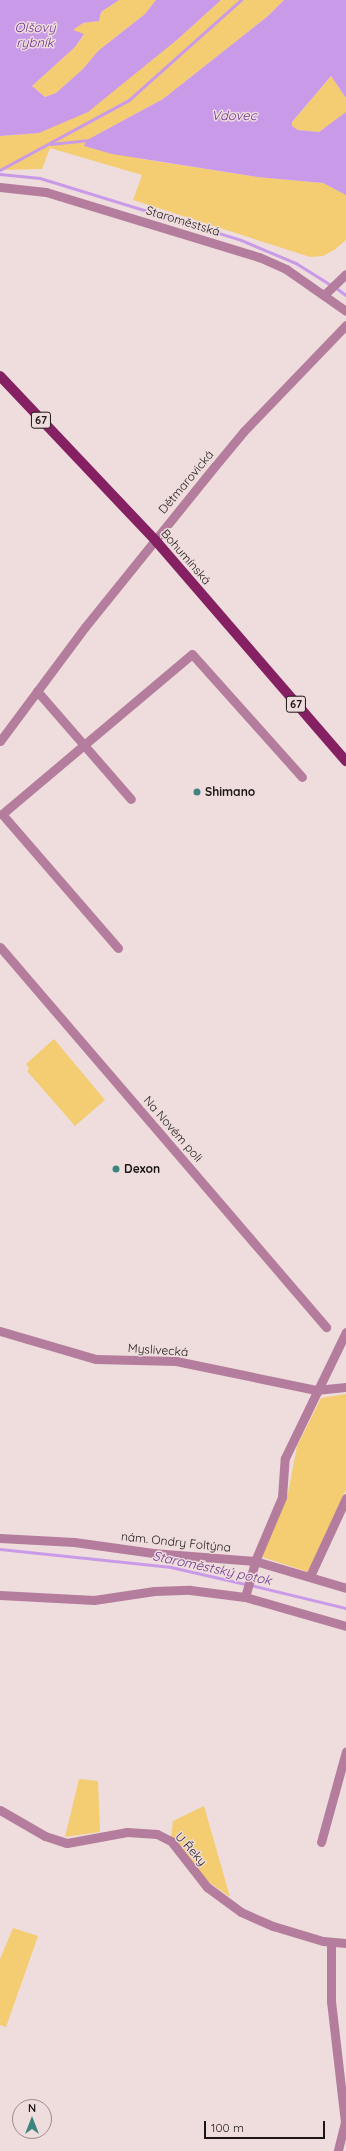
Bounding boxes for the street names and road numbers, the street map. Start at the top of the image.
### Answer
street label: Staroměstská [144,203,222,239]
road number: 67 [30,411,52,429]
street label: Dětmarovická [155,447,217,517]
street label: Bohumínská [158,526,214,588]
road number: 67 [285,695,307,713]
street label: Na Novém poli [141,1093,205,1165]
street label: Myslivecká [127,1341,189,1359]
street label: nám. Ondry Foltýna [120,1529,232,1555]
street label: U Řeky [172,1829,210,1869]

